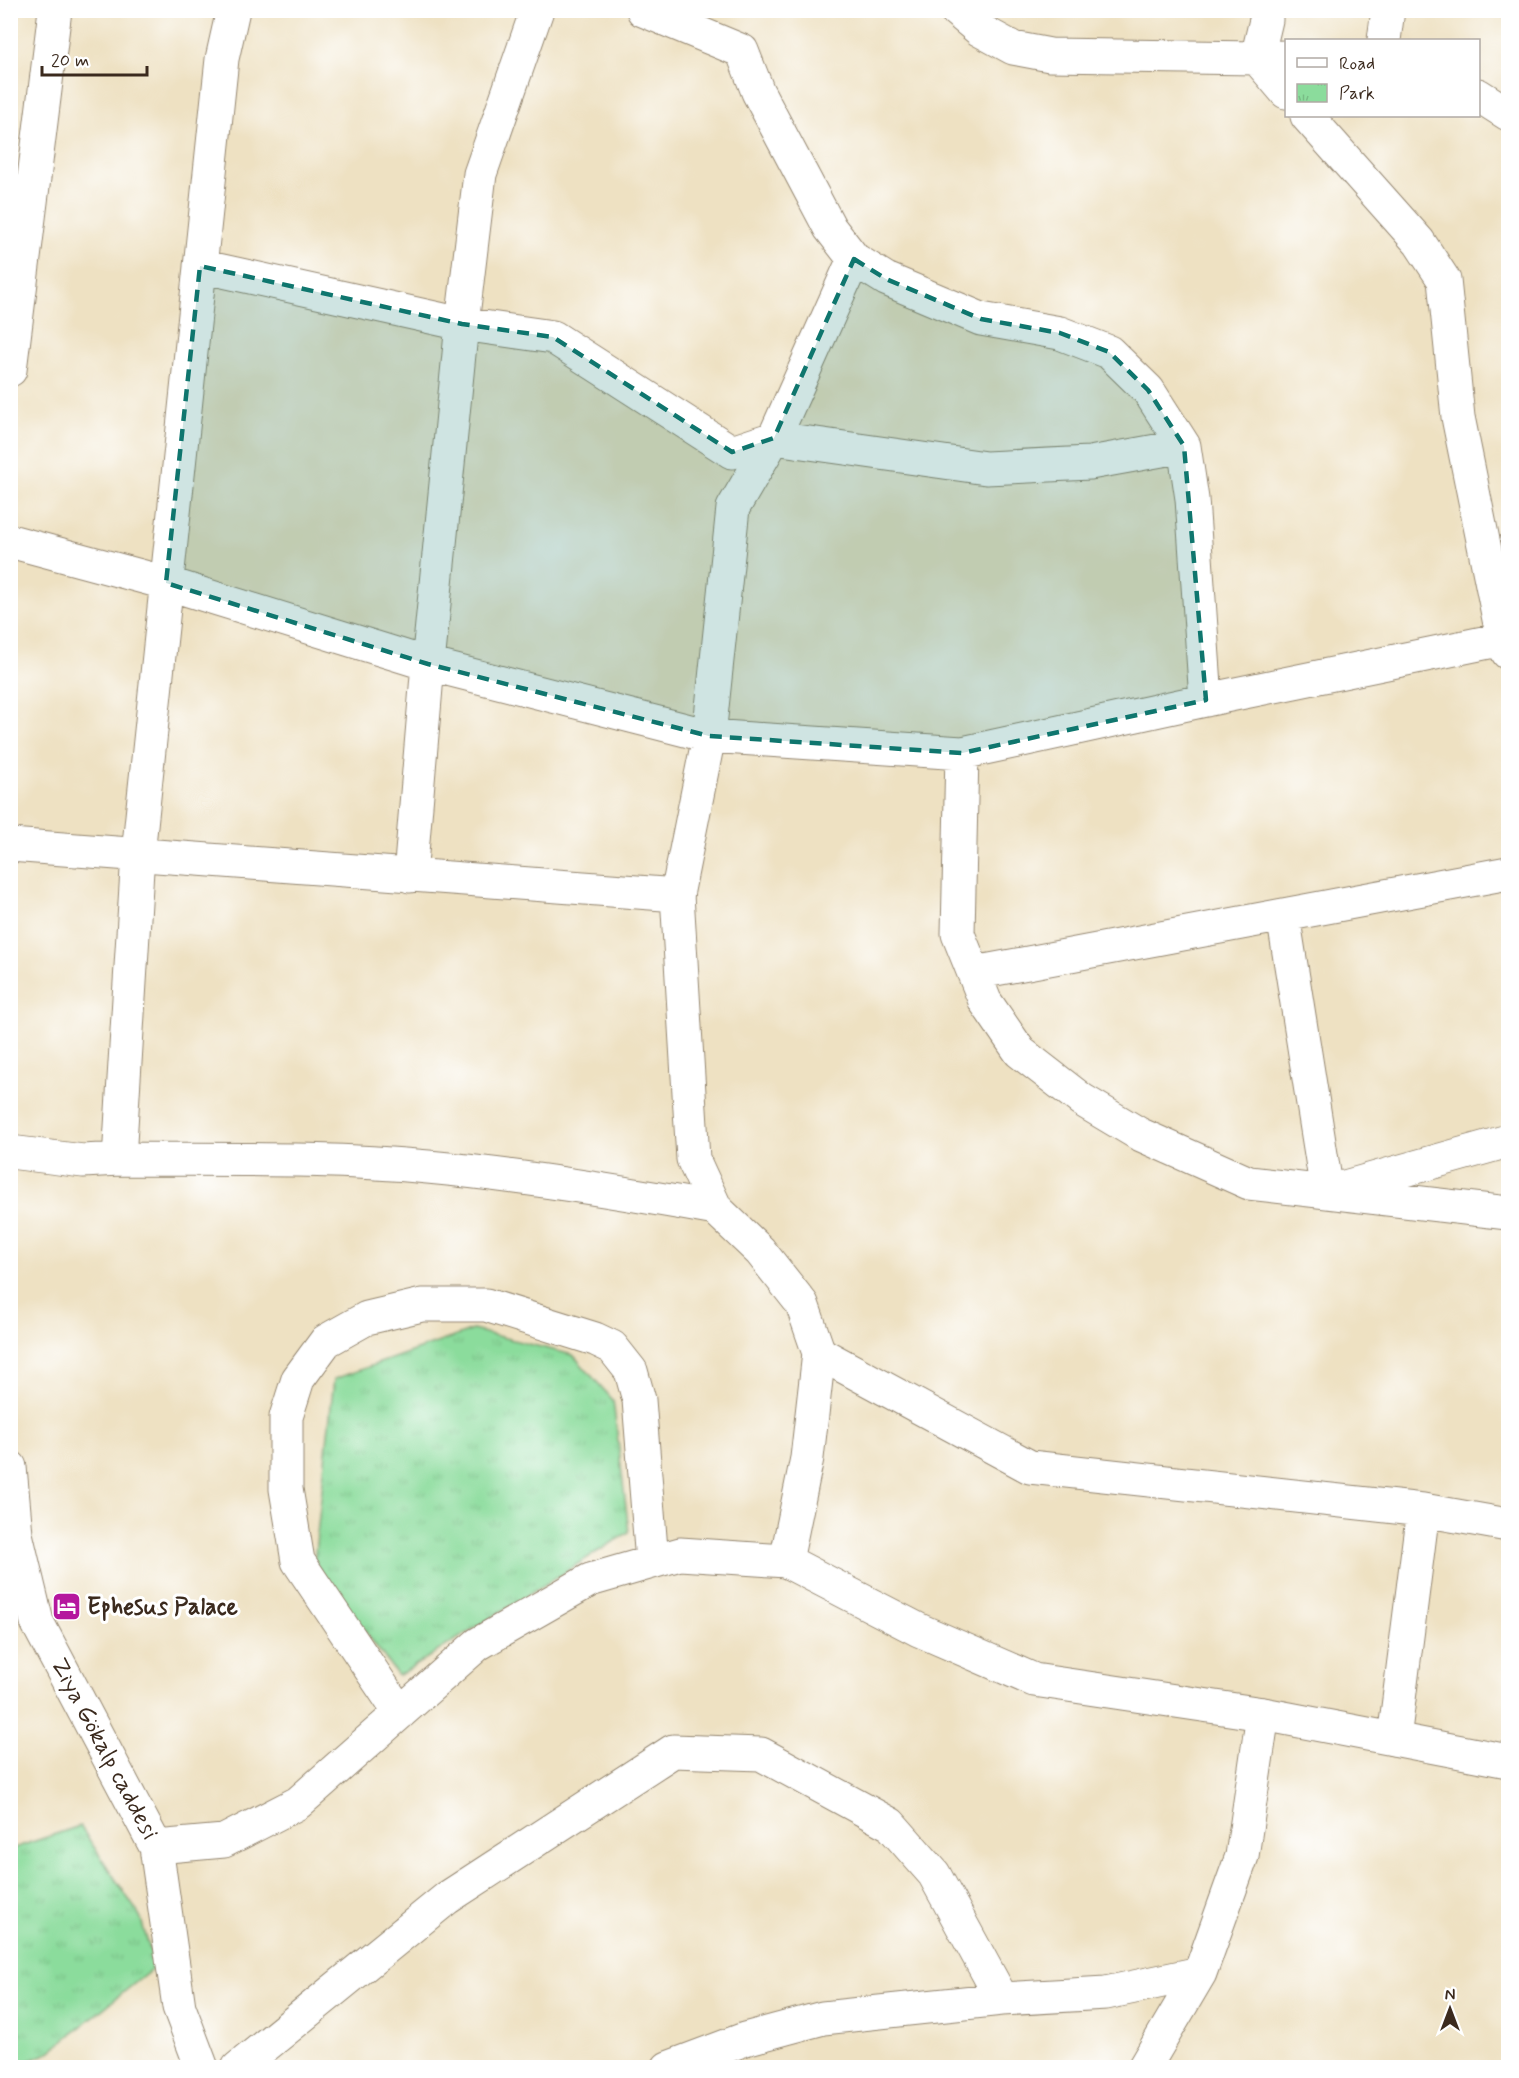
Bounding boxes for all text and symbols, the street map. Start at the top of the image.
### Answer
scale bar [42,39,147,77]
legend [1285,39,1480,117]
text: 20 m [51,49,89,73]
text: Road [1339,52,1375,76]
text: Park [1339,82,1375,106]
hotel icon: Ephesus Palace [50,1591,82,1623]
place label: Ephesus Palace [87,1592,239,1623]
street label: Ziya Gökalp caddesi [43,1653,165,1845]
north arrow [1420,1979,1480,2039]
text: N [1445,1985,1455,2006]

